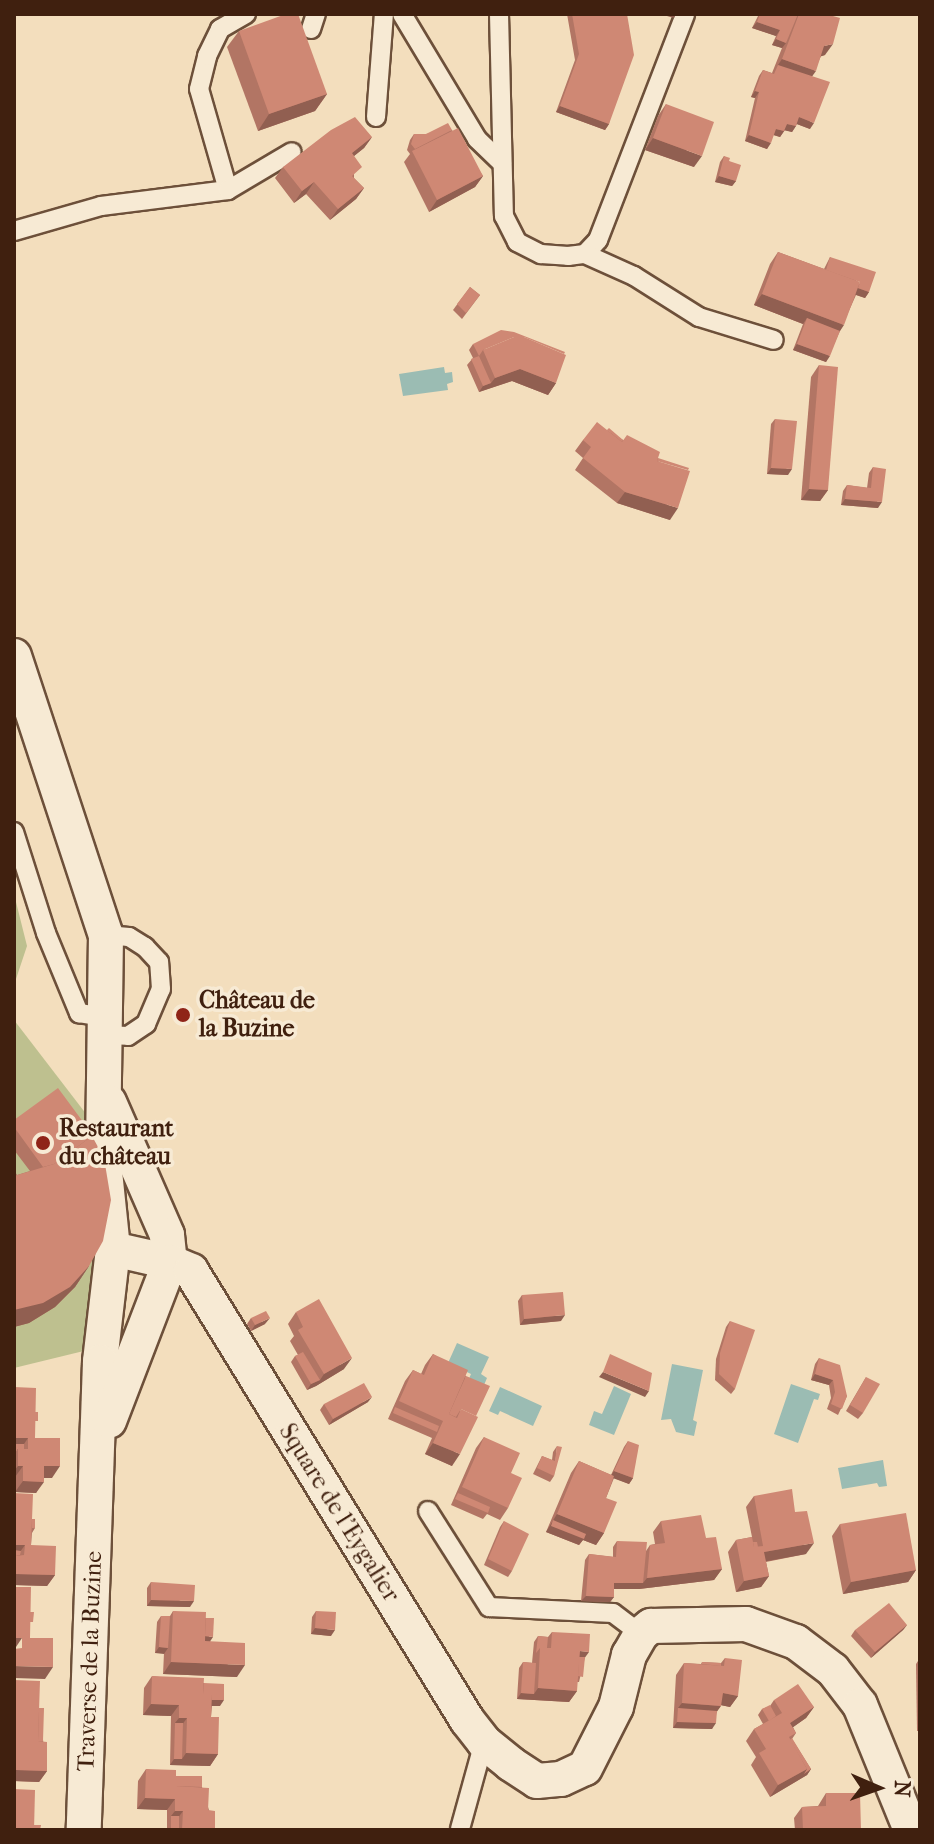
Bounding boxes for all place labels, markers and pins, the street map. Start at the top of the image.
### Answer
place label: Château de la Buzine [199,987,315,1043]
marker: Château de la Buzine [174,1006,192,1024]
place label: Restaurant du château [59,1115,174,1171]
marker: Restaurant du château [34,1134,52,1152]

